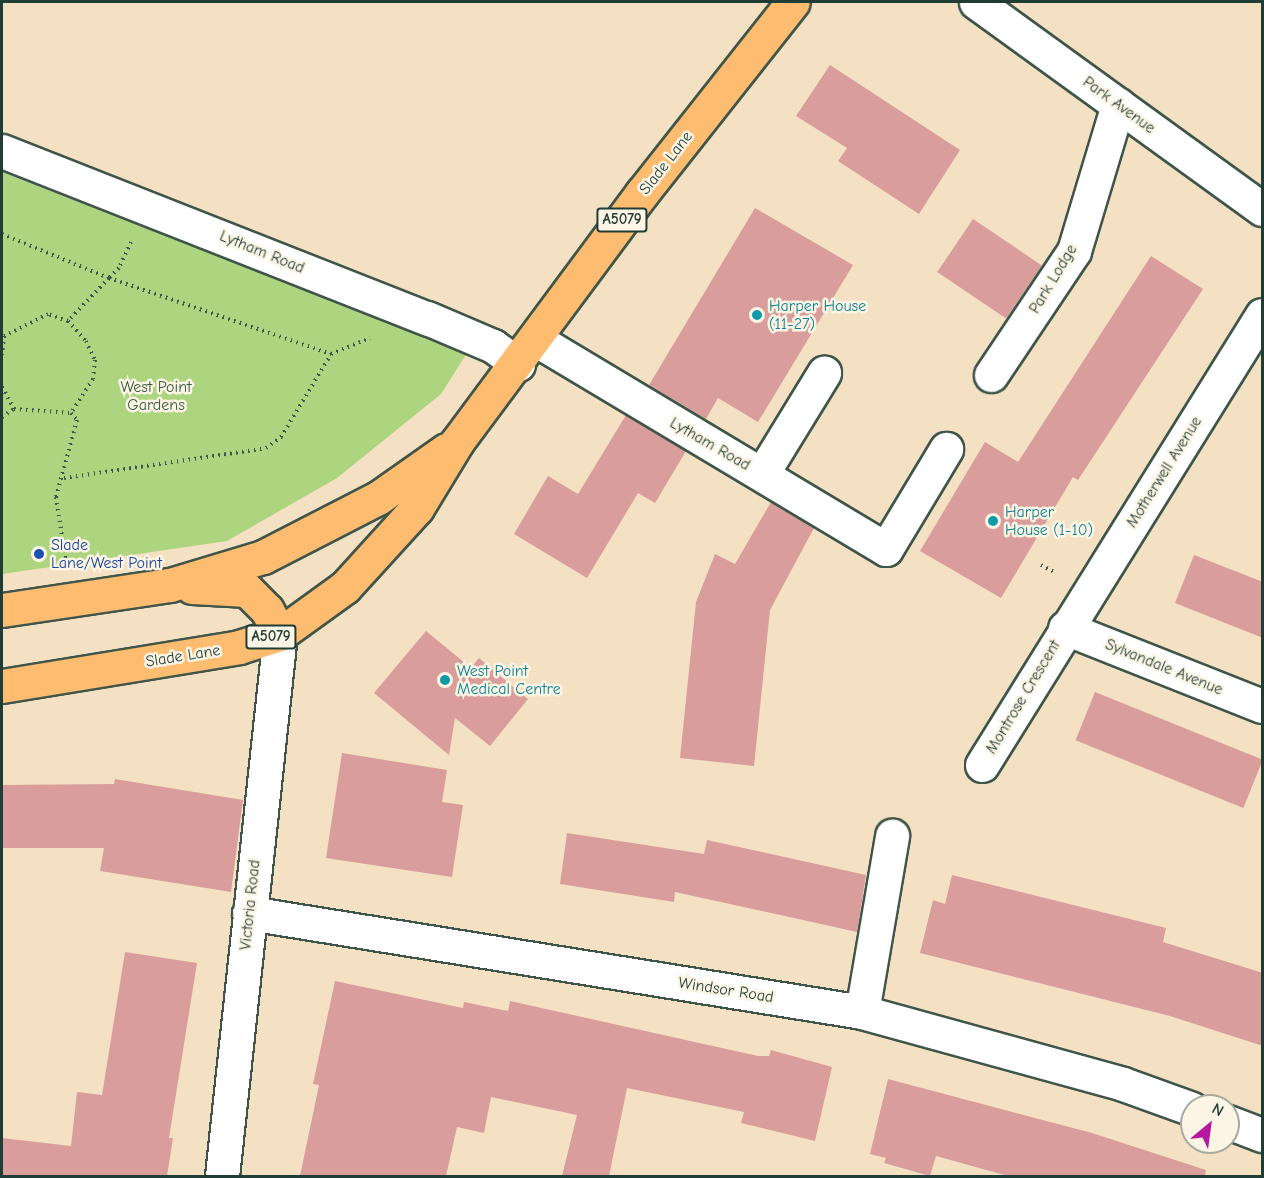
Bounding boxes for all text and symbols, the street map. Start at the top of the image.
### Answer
street label: Park Avenue [1079,72,1159,138]
street label: Slade Lane [635,127,697,199]
road number: A5079 [595,208,649,232]
street label: Lytham Road [217,226,307,278]
street label: Park Lodge [1025,241,1081,317]
place label: Harper House (11-27) [769,296,866,334]
marker: Harper House (11-27) [750,308,764,322]
park label: West Point Gardens [120,377,192,415]
street label: Lytham Road [666,413,754,475]
street label: Motherwell Avenue [1122,413,1206,531]
place label: Harper House (1-10) [1005,502,1093,540]
marker: Harper House (1-10) [986,514,1000,528]
place label: Slade Lane/West Point [51,535,162,573]
marker: Slade Lane/West Point [32,547,46,561]
road number: A5079 [244,625,298,649]
street label: Sylvandale Avenue [1102,635,1226,699]
street label: Montrose Crescent [981,637,1065,757]
street label: Slade Lane [144,641,222,671]
place label: West Point Medical Centre [457,661,561,699]
marker: West Point Medical Centre [438,673,452,687]
street label: Victoria Road [236,859,264,951]
street label: Windsor Road [677,973,775,1007]
north arrow [1180,1094,1240,1154]
text: N [1209,1100,1227,1120]

